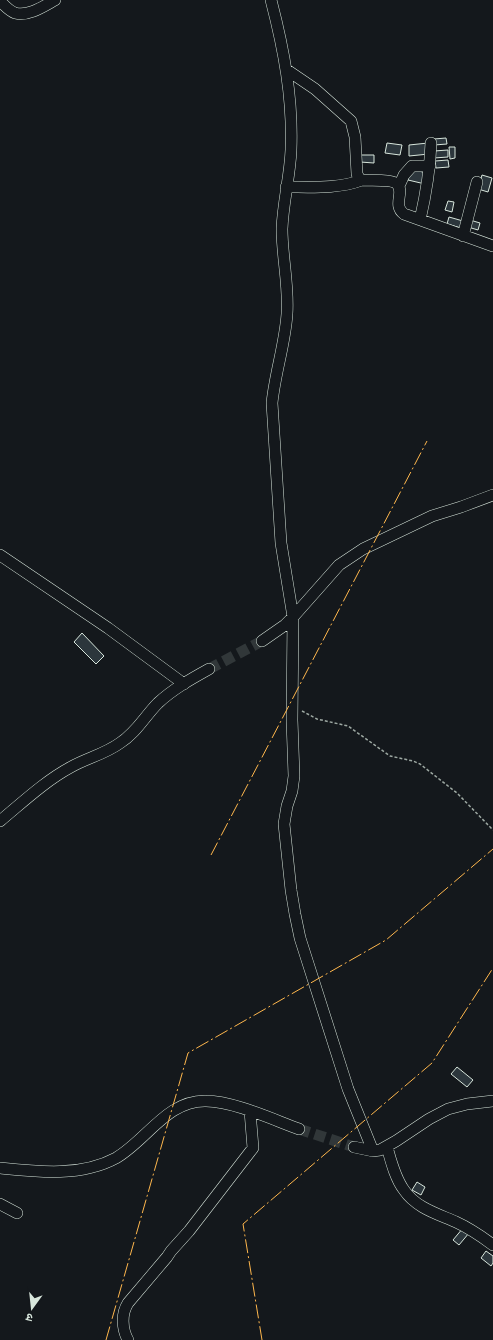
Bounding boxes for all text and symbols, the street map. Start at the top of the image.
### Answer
north arrow [12,1288,52,1328]
text: उ [24,1310,34,1324]

